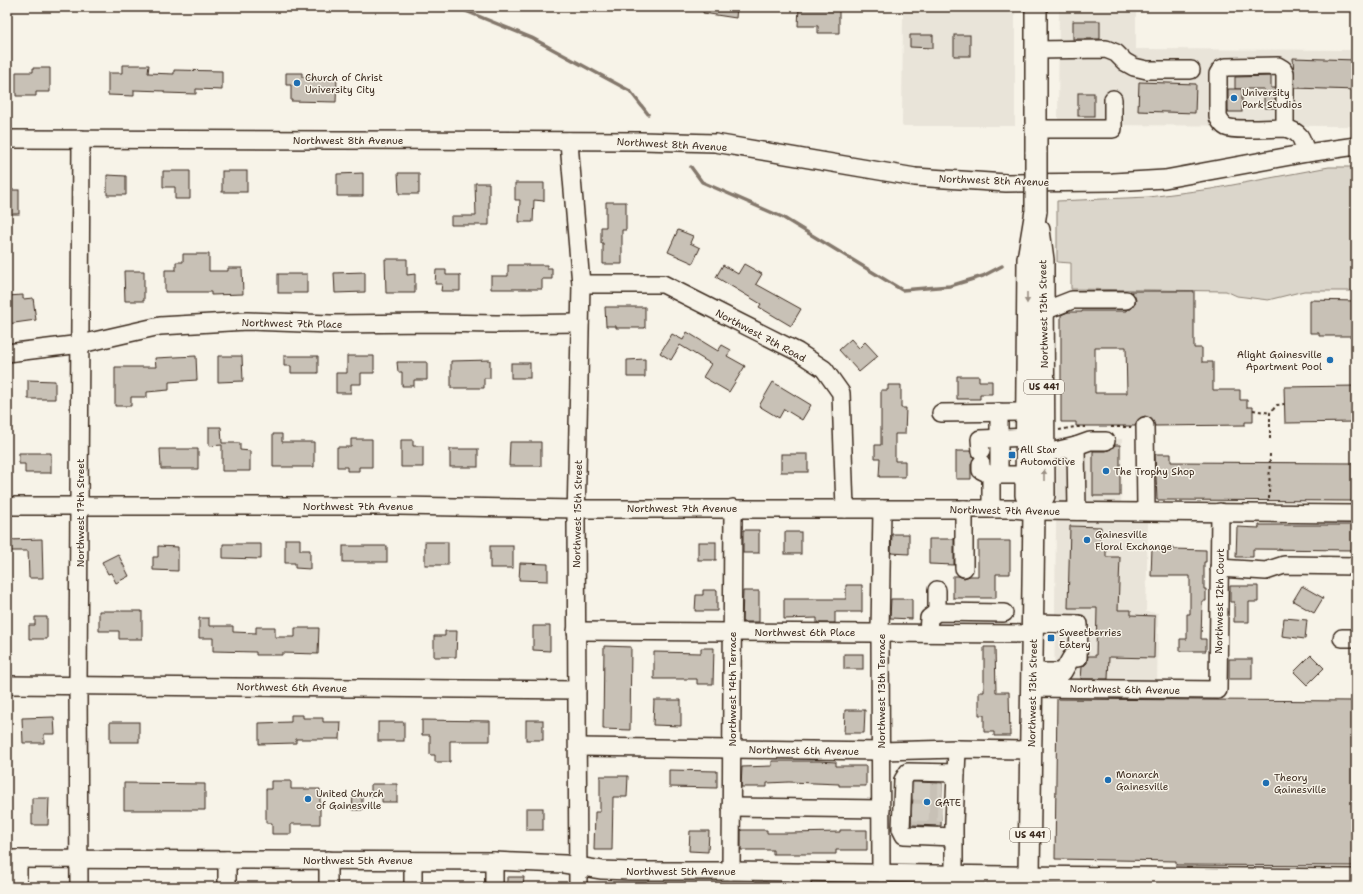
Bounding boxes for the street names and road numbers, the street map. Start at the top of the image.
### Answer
street label: Northwest 8th Avenue [293,134,404,147]
street label: Northwest 8th Avenue [616,135,728,154]
street label: Northwest 8th Avenue [938,172,1050,189]
street label: Northwest 13th Street [1036,260,1051,368]
street label: Northwest 7th Road [713,306,809,365]
street label: Northwest 7th Place [241,316,343,331]
road number: US 441 [1024,380,1064,394]
street label: Northwest 17th Street [74,459,87,567]
street label: Northwest 15th Street [570,460,585,568]
street label: Northwest 7th Avenue [303,500,414,513]
street label: Northwest 7th Avenue [627,502,738,515]
street label: Northwest 7th Avenue [950,503,1061,518]
street label: Northwest 12th Court [1212,548,1227,654]
street label: Northwest 6th Place [755,626,856,639]
street label: Northwest 14th Terrace [726,631,739,746]
street label: Northwest 13th Terrace [875,633,888,748]
street label: Northwest 13th Street [1025,639,1040,747]
street label: Northwest 6th Avenue [237,680,348,695]
street label: Northwest 6th Avenue [1070,682,1181,697]
street label: Northwest 6th Avenue [749,743,860,758]
road number: US 441 [1010,828,1050,842]
street label: Northwest 5th Avenue [303,854,413,867]
street label: Northwest 5th Avenue [626,865,736,878]

